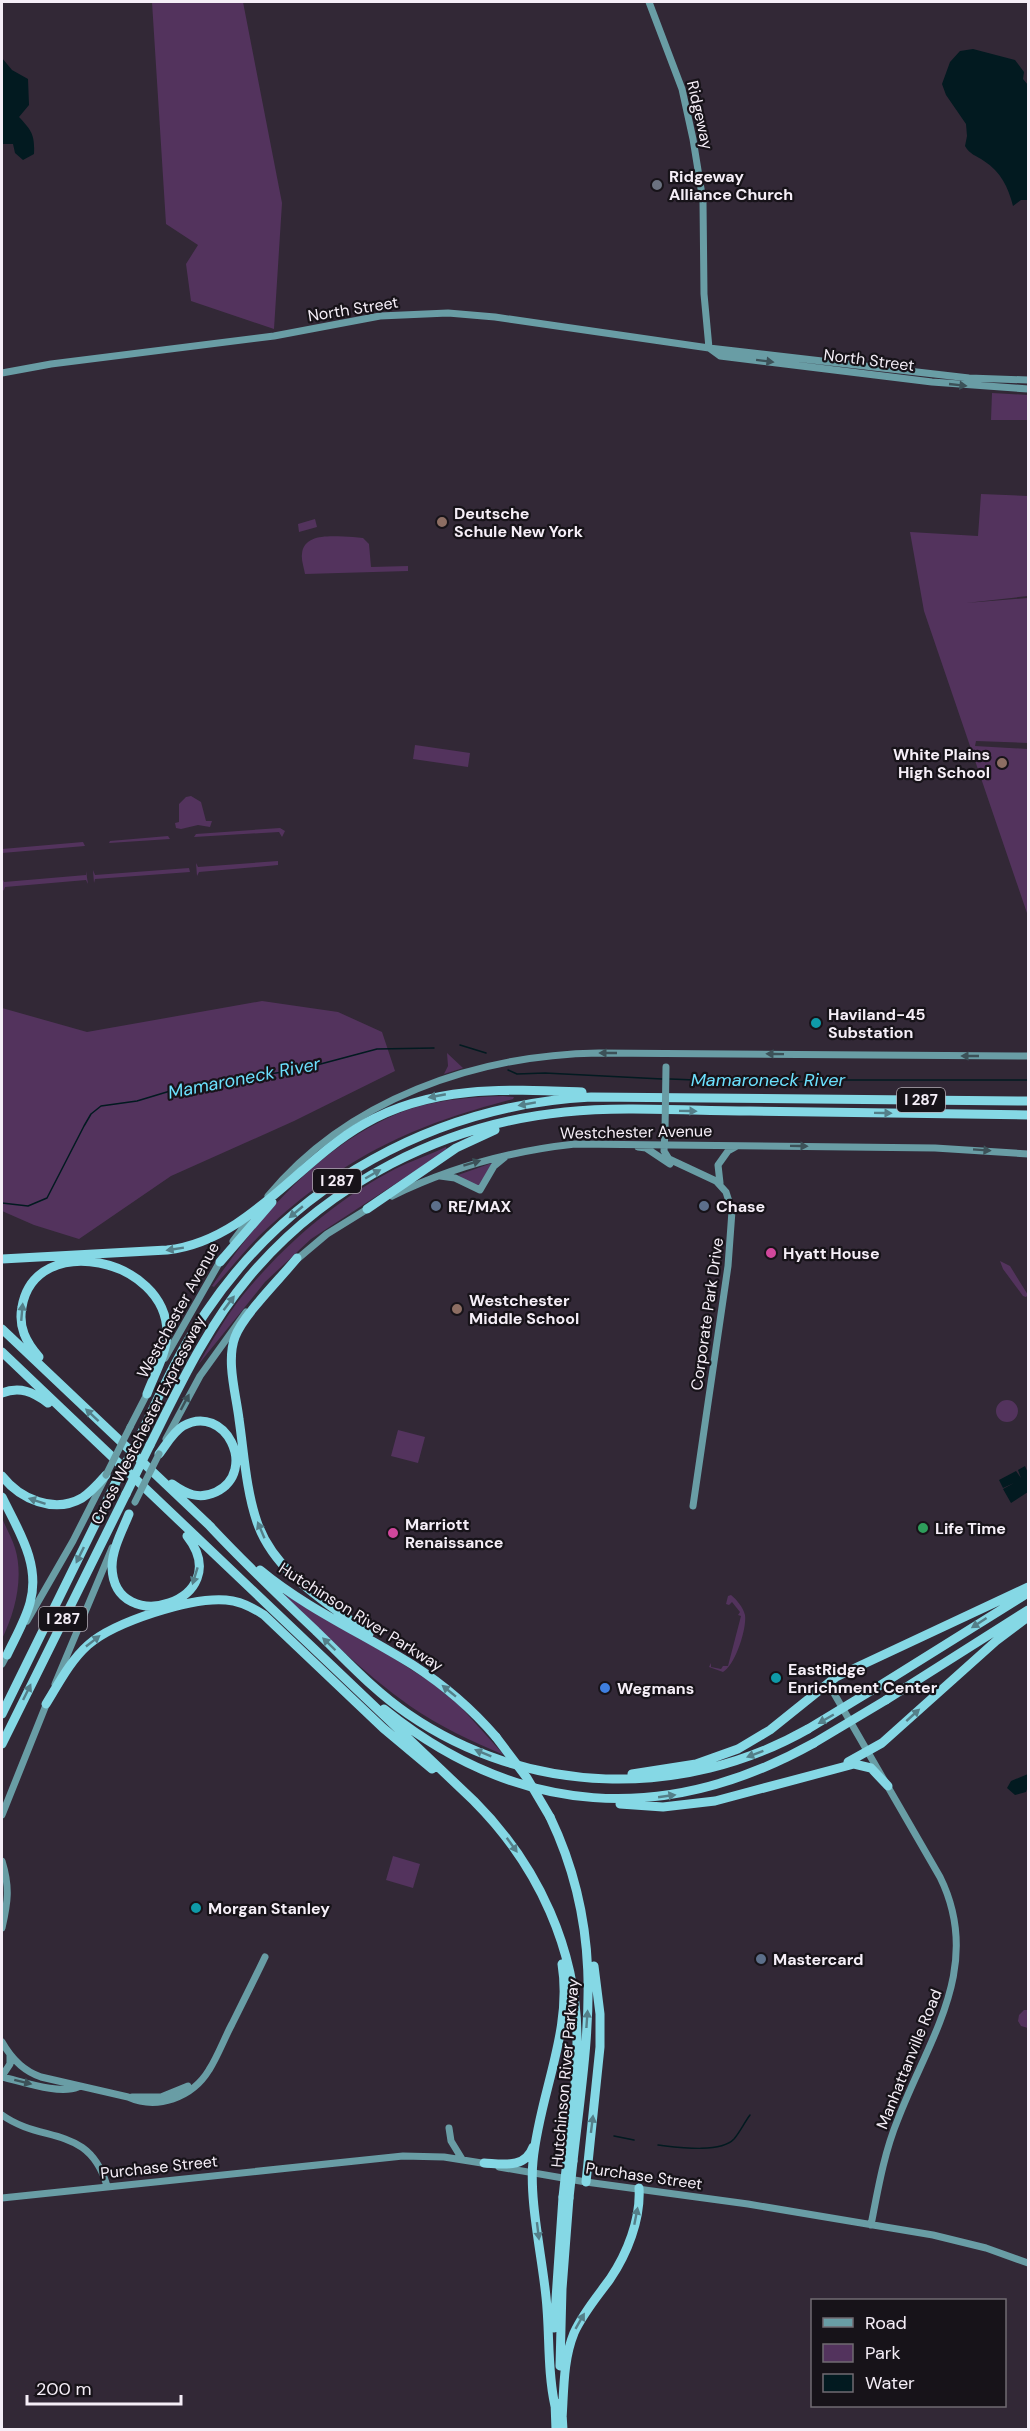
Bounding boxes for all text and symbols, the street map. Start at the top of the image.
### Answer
street label: Ridgeway [682,79,718,152]
place label: Ridgeway Alliance Church [669,166,793,205]
marker: Ridgeway Alliance Church [650,178,664,192]
street label: North Street [306,291,400,327]
street label: North Street [822,344,916,376]
one-way arrow [755,356,774,366]
one-way arrow [949,380,968,390]
place label: Deutsche Schule New York [454,503,584,542]
marker: Deutsche Schule New York [435,515,449,529]
place label: White Plains High School [893,744,990,783]
marker: White Plains High School [995,756,1009,770]
place label: Haviland-45 Substation [828,1004,926,1043]
marker: Haviland-45 Substation [809,1016,823,1030]
one-way arrow [598,1048,617,1058]
one-way arrow [766,1049,785,1059]
water label: Mamaroneck River [166,1051,323,1105]
one-way arrow [961,1051,980,1061]
water label: Mamaroneck River [691,1068,847,1092]
road number: I 287 [897,1088,945,1112]
one-way arrow [427,1092,446,1101]
one-way arrow [517,1100,536,1109]
one-way arrow [679,1106,698,1116]
one-way arrow [874,1108,893,1118]
street label: Westchester Avenue [560,1120,712,1144]
one-way arrow [790,1141,809,1151]
one-way arrow [972,1145,991,1154]
one-way arrow [463,1158,481,1167]
road number: I 287 [313,1169,361,1193]
one-way arrow [365,1169,382,1179]
place label: RE/MAX [448,1196,512,1217]
place label: Chase [716,1196,765,1217]
marker: RE/MAX [429,1199,443,1213]
marker: Chase [697,1199,711,1213]
one-way arrow [289,1205,304,1218]
street label: Corporate Park Drive [686,1236,728,1392]
street label: Westchester Avenue [132,1238,224,1382]
place label: Hyatt House [783,1243,880,1264]
one-way arrow [165,1244,184,1253]
marker: Hyatt House [764,1246,778,1260]
place label: Westchester Middle School [469,1290,579,1329]
one-way arrow [223,1295,235,1311]
one-way arrow [17,1302,27,1321]
marker: Westchester Middle School [450,1302,464,1316]
street label: Cross Westchester Expressway [86,1312,210,1528]
one-way arrow [180,1393,190,1410]
one-way arrow [85,1409,100,1422]
one-way arrow [28,1496,46,1505]
place label: Marriott Renaissance [405,1514,504,1553]
place label: Life Time [935,1518,1006,1539]
marker: Life Time [916,1521,930,1535]
one-way arrow [256,1522,265,1539]
marker: Marriott Renaissance [386,1526,400,1540]
one-way arrow [75,1547,85,1564]
street label: Hutchinson River Parkway [275,1558,447,1676]
one-way arrow [189,1567,199,1585]
road number: I 287 [39,1607,87,1631]
one-way arrow [970,1618,987,1629]
one-way arrow [86,1636,101,1648]
one-way arrow [322,1638,337,1651]
place label: EastRidge Enrichment Center [788,1659,938,1698]
marker: EastRidge Enrichment Center [769,1671,783,1685]
place label: Wegmans [617,1678,694,1699]
marker: Wegmans [598,1681,612,1695]
one-way arrow [23,1683,32,1700]
one-way arrow [441,1685,457,1698]
one-way arrow [905,1709,920,1722]
one-way arrow [817,1714,834,1724]
one-way arrow [474,1748,492,1757]
one-way arrow [746,1750,764,1760]
one-way arrow [658,1791,677,1800]
one-way arrow [506,1838,518,1853]
place label: Morgan Stanley [208,1898,330,1919]
marker: Morgan Stanley [189,1901,203,1915]
place label: Mastercard [773,1949,864,1970]
marker: Mastercard [754,1952,768,1966]
street label: Hutchinson River Parkway [546,1977,584,2169]
street label: Manhattanville Road [871,1986,947,2132]
one-way arrow [583,2010,592,2029]
one-way arrow [14,2077,32,2087]
one-way arrow [588,2114,597,2133]
street label: Purchase Street [99,2150,219,2184]
street label: Purchase Street [584,2157,704,2195]
one-way arrow [632,2206,641,2225]
one-way arrow [534,2222,543,2241]
legend [811,2299,1006,2407]
text: Road [865,2311,907,2335]
one-way arrow [575,2313,585,2330]
text: Park [865,2341,901,2365]
scale bar [27,2368,182,2406]
text: Water [865,2371,915,2395]
text: 200 m [36,2377,92,2401]

